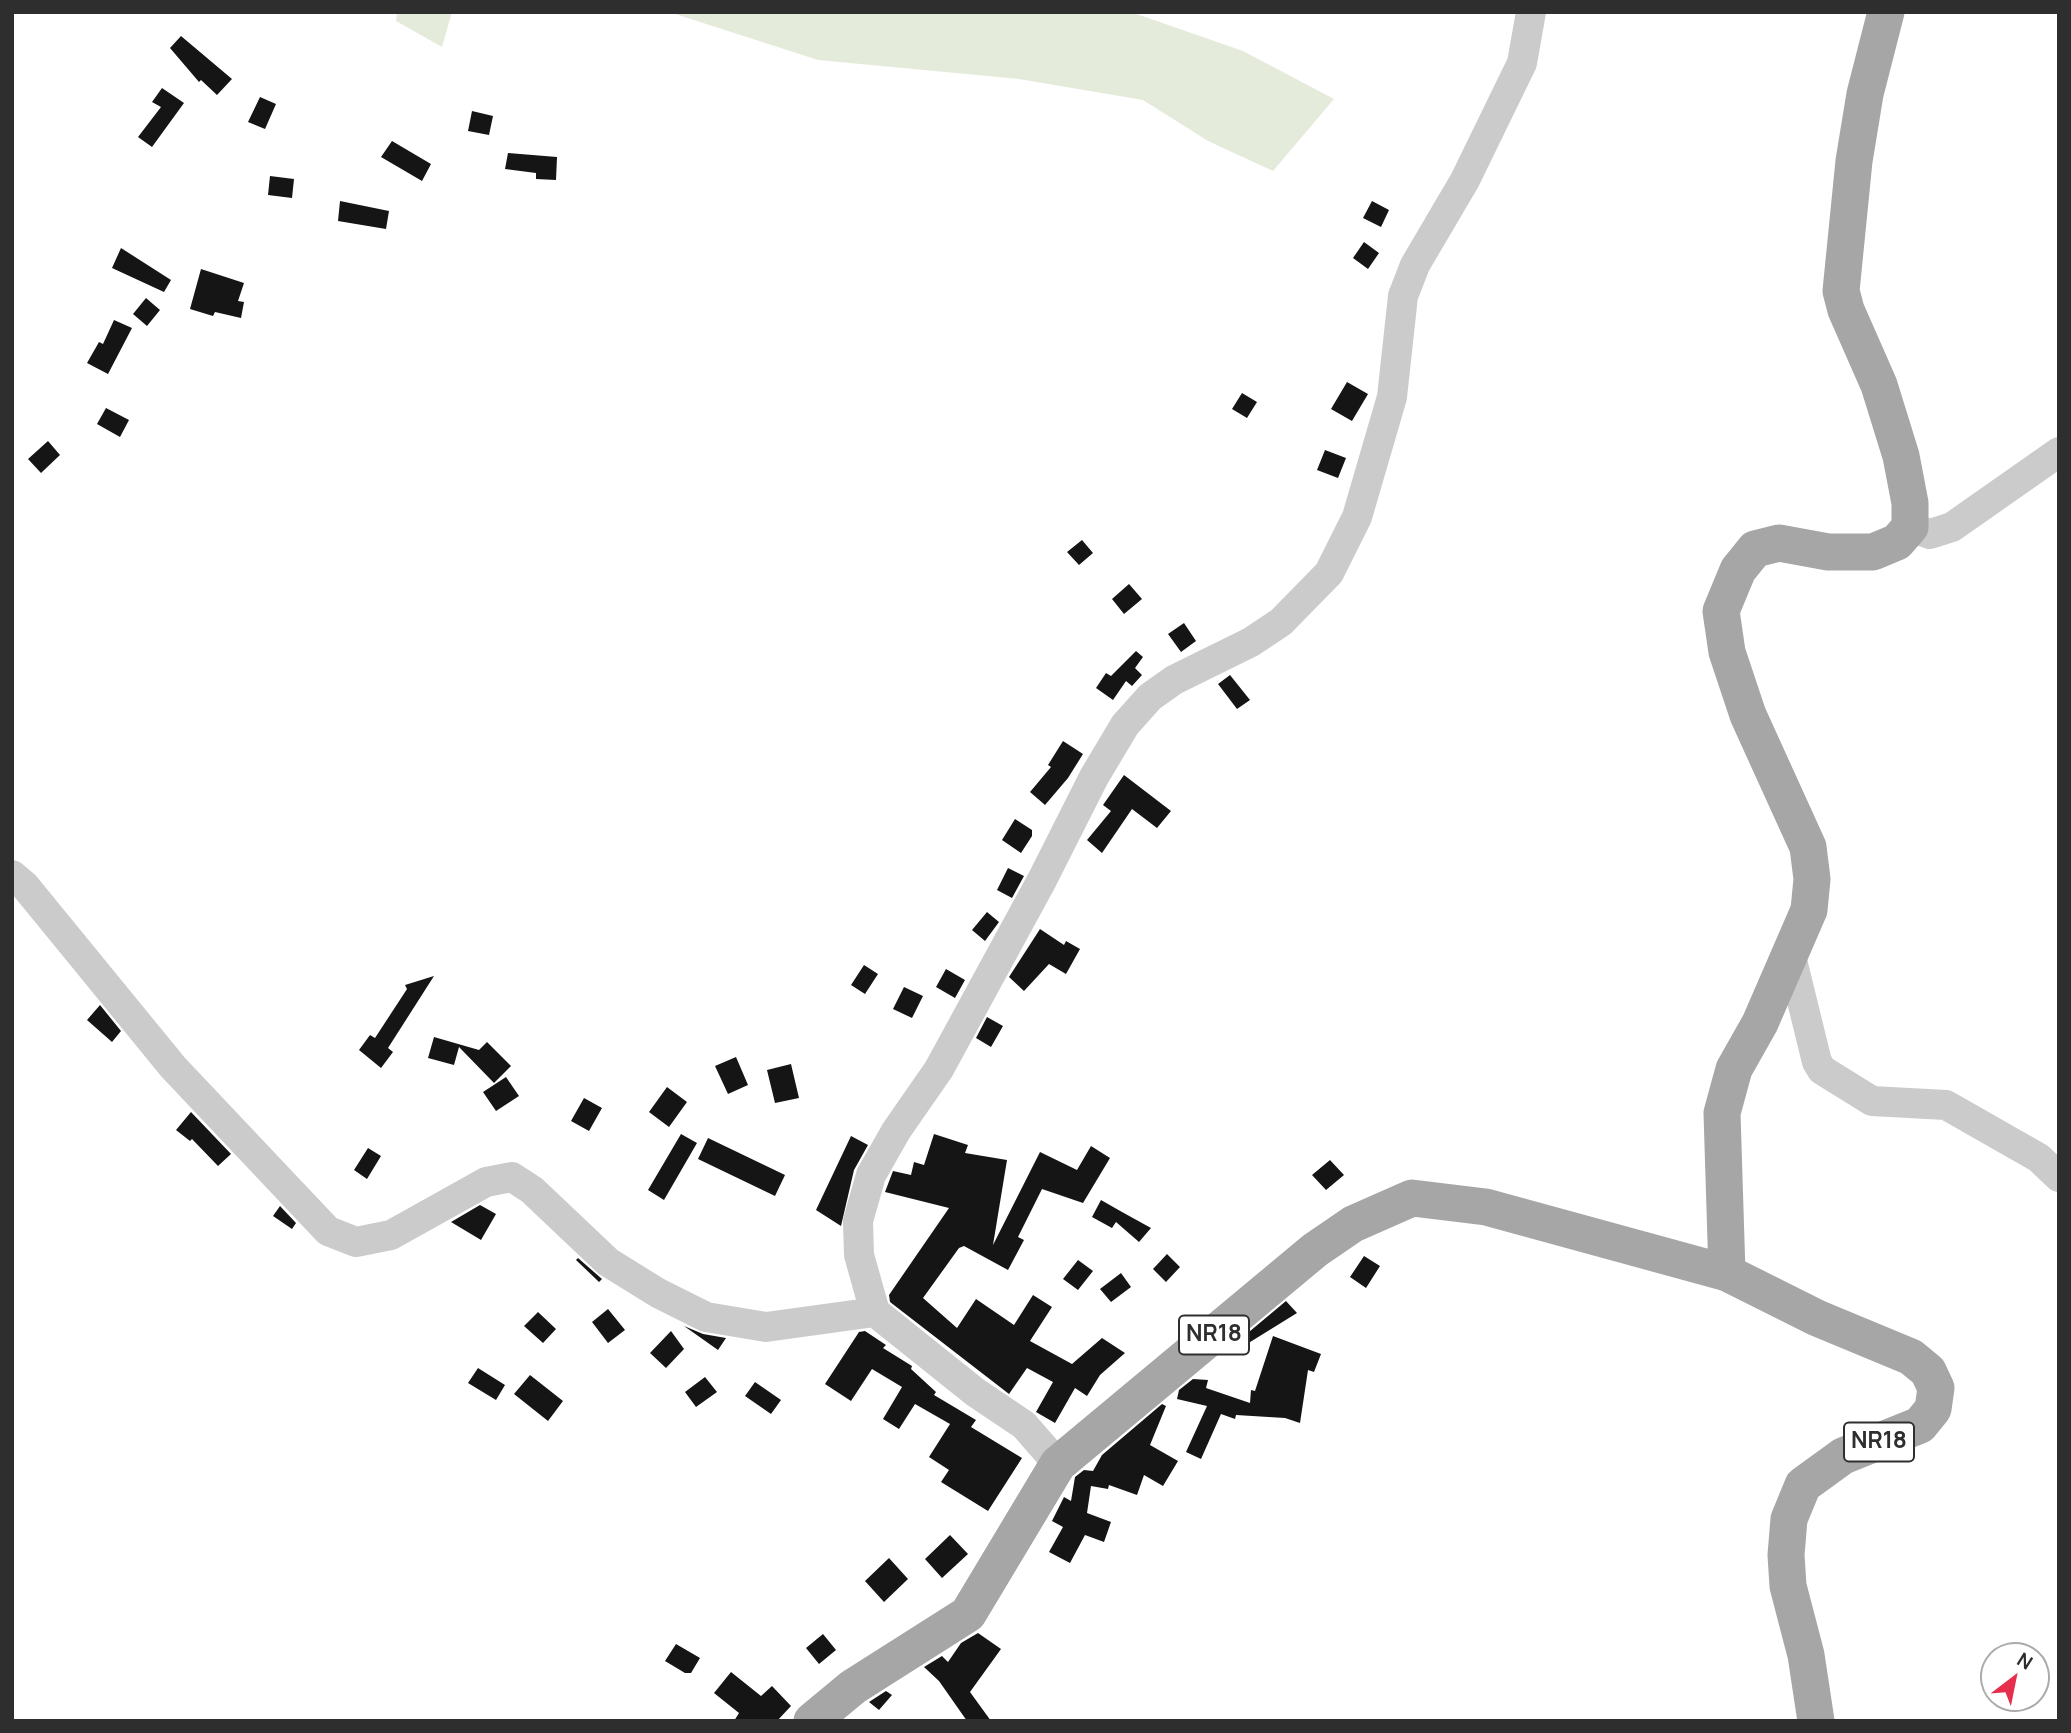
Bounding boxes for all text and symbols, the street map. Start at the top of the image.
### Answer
road number: NR18 [1179,1316,1249,1354]
road number: NR18 [1844,1422,1914,1462]
north arrow [1980,1642,2050,1712]
text: N [2012,1646,2038,1676]

